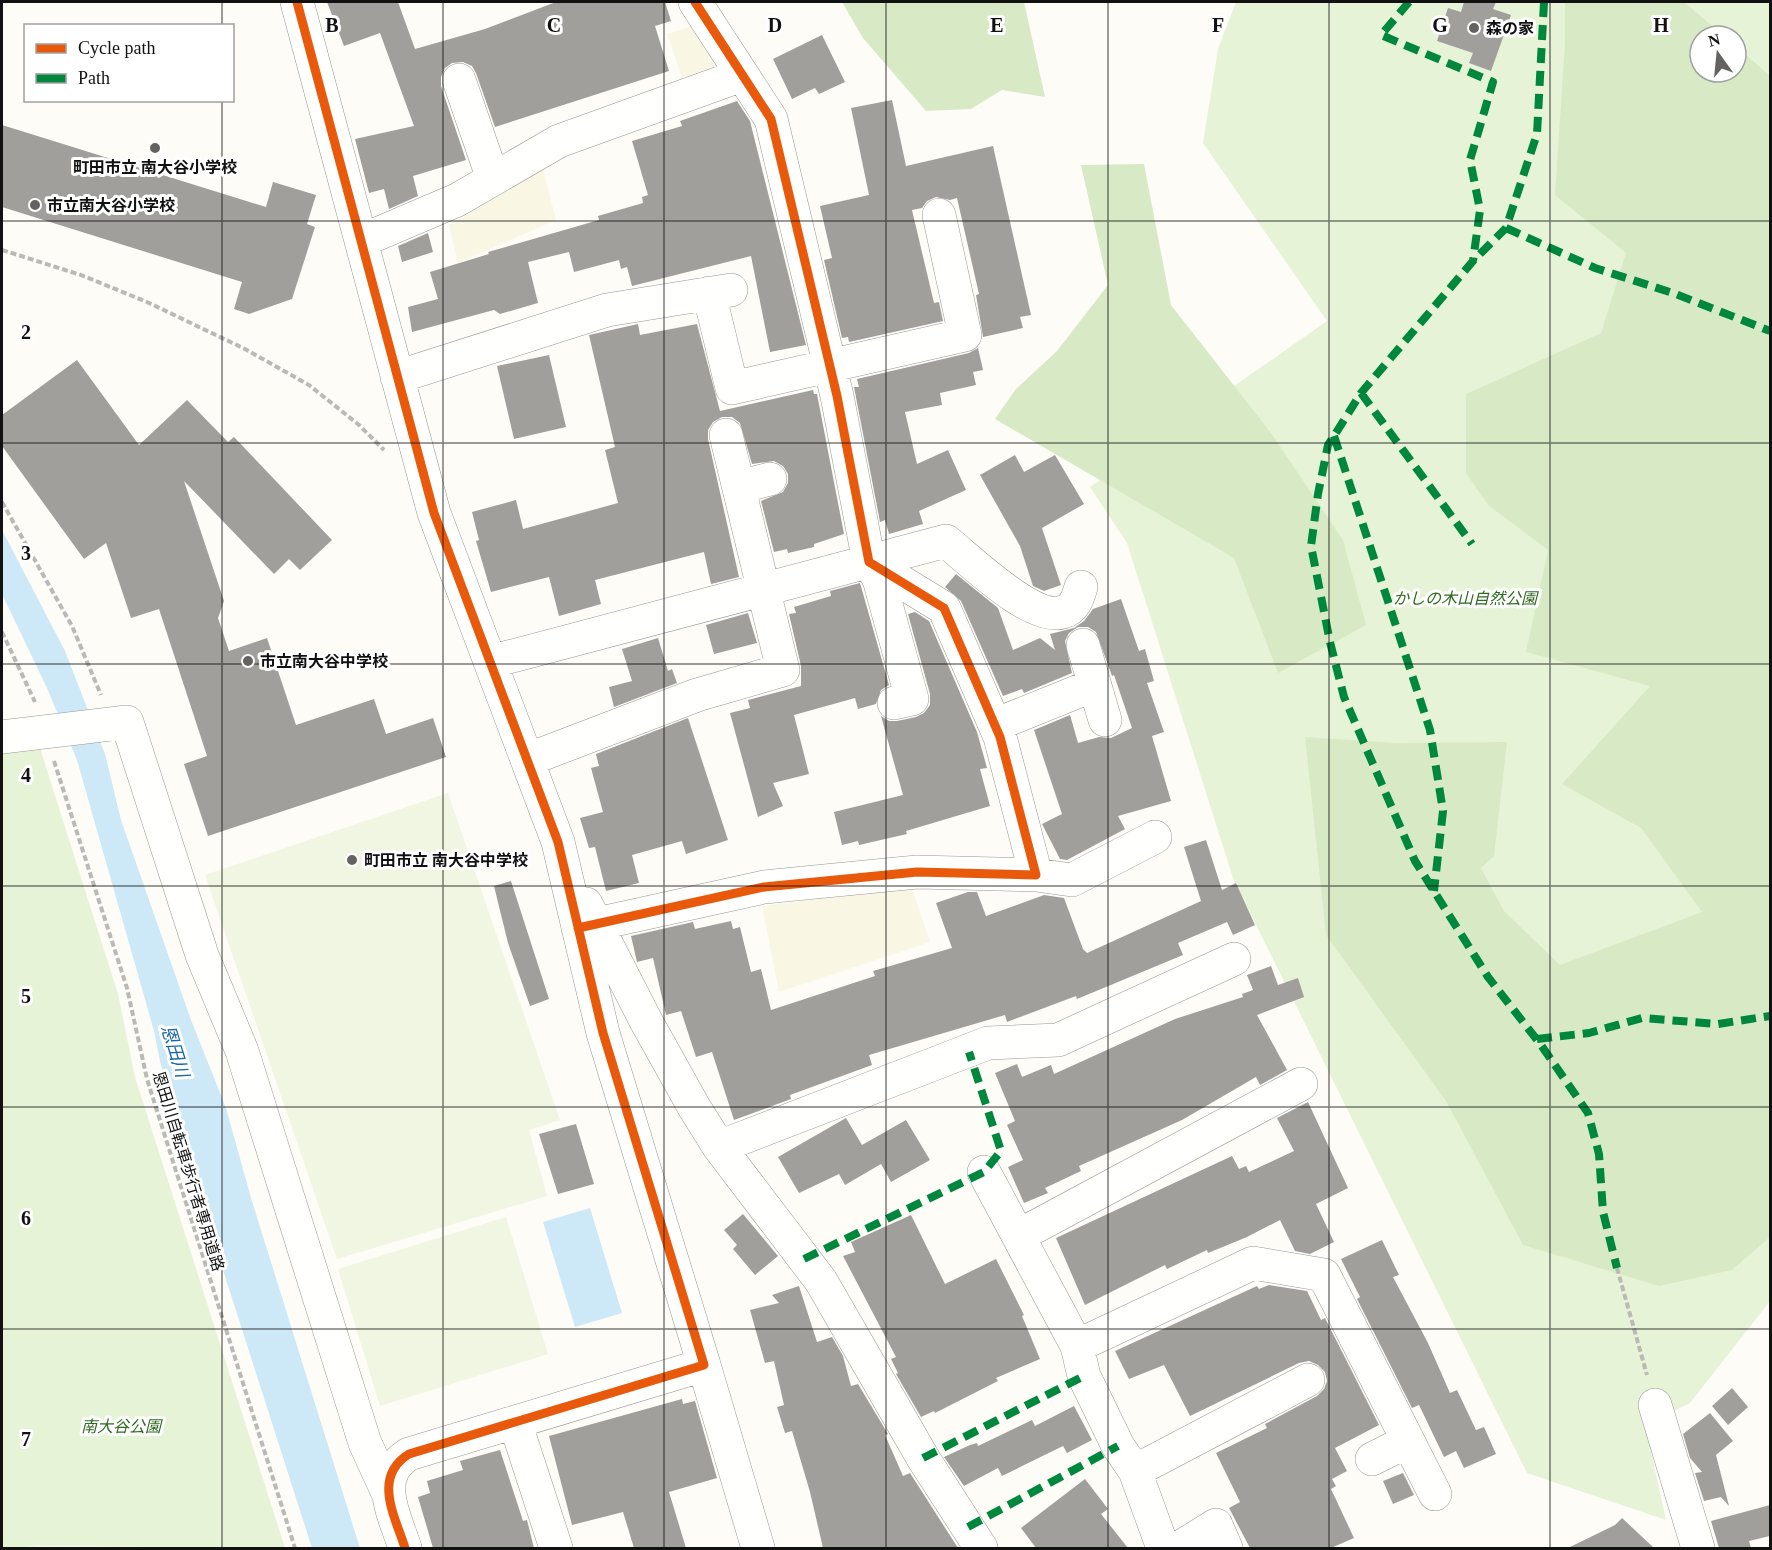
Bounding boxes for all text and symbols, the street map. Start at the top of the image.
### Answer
text: B [325,14,339,36]
text: C [547,14,561,36]
text: D [768,14,782,36]
text: E [990,14,1004,36]
text: F [1212,14,1224,36]
text: G [1432,14,1448,36]
text: H [1653,14,1669,36]
place label: 森の家 [1486,20,1534,37]
marker: 森の家 [1467,21,1481,35]
legend [24,24,234,102]
north arrow [1688,24,1748,84]
text: N [1706,30,1722,50]
text: Cycle path [78,38,155,58]
text: Path [78,68,110,88]
marker: 町田市立 南大谷小学校 [148,141,162,155]
place label: 町田市立 南大谷小学校 [73,159,237,176]
place label: 市立南大谷小学校 [47,197,175,214]
marker: 市立南大谷小学校 [28,198,42,212]
text: 2 [21,321,31,343]
text: 3 [21,542,31,564]
park label: かしの木山自然公園 [1393,590,1539,607]
place label: 市立南大谷中学校 [260,653,388,670]
marker: 市立南大谷中学校 [241,654,255,668]
text: 4 [21,764,31,786]
place label: 町田市立 南大谷中学校 [364,852,528,869]
marker: 町田市立 南大谷中学校 [345,853,359,867]
text: 5 [21,985,31,1007]
water label: 恩田川 [158,1022,193,1082]
street label: 恩田川自転車歩行者専用道路 [150,1069,227,1273]
text: 6 [21,1207,31,1229]
park label: 南大谷公園 [81,1418,163,1435]
text: 7 [21,1428,31,1450]

